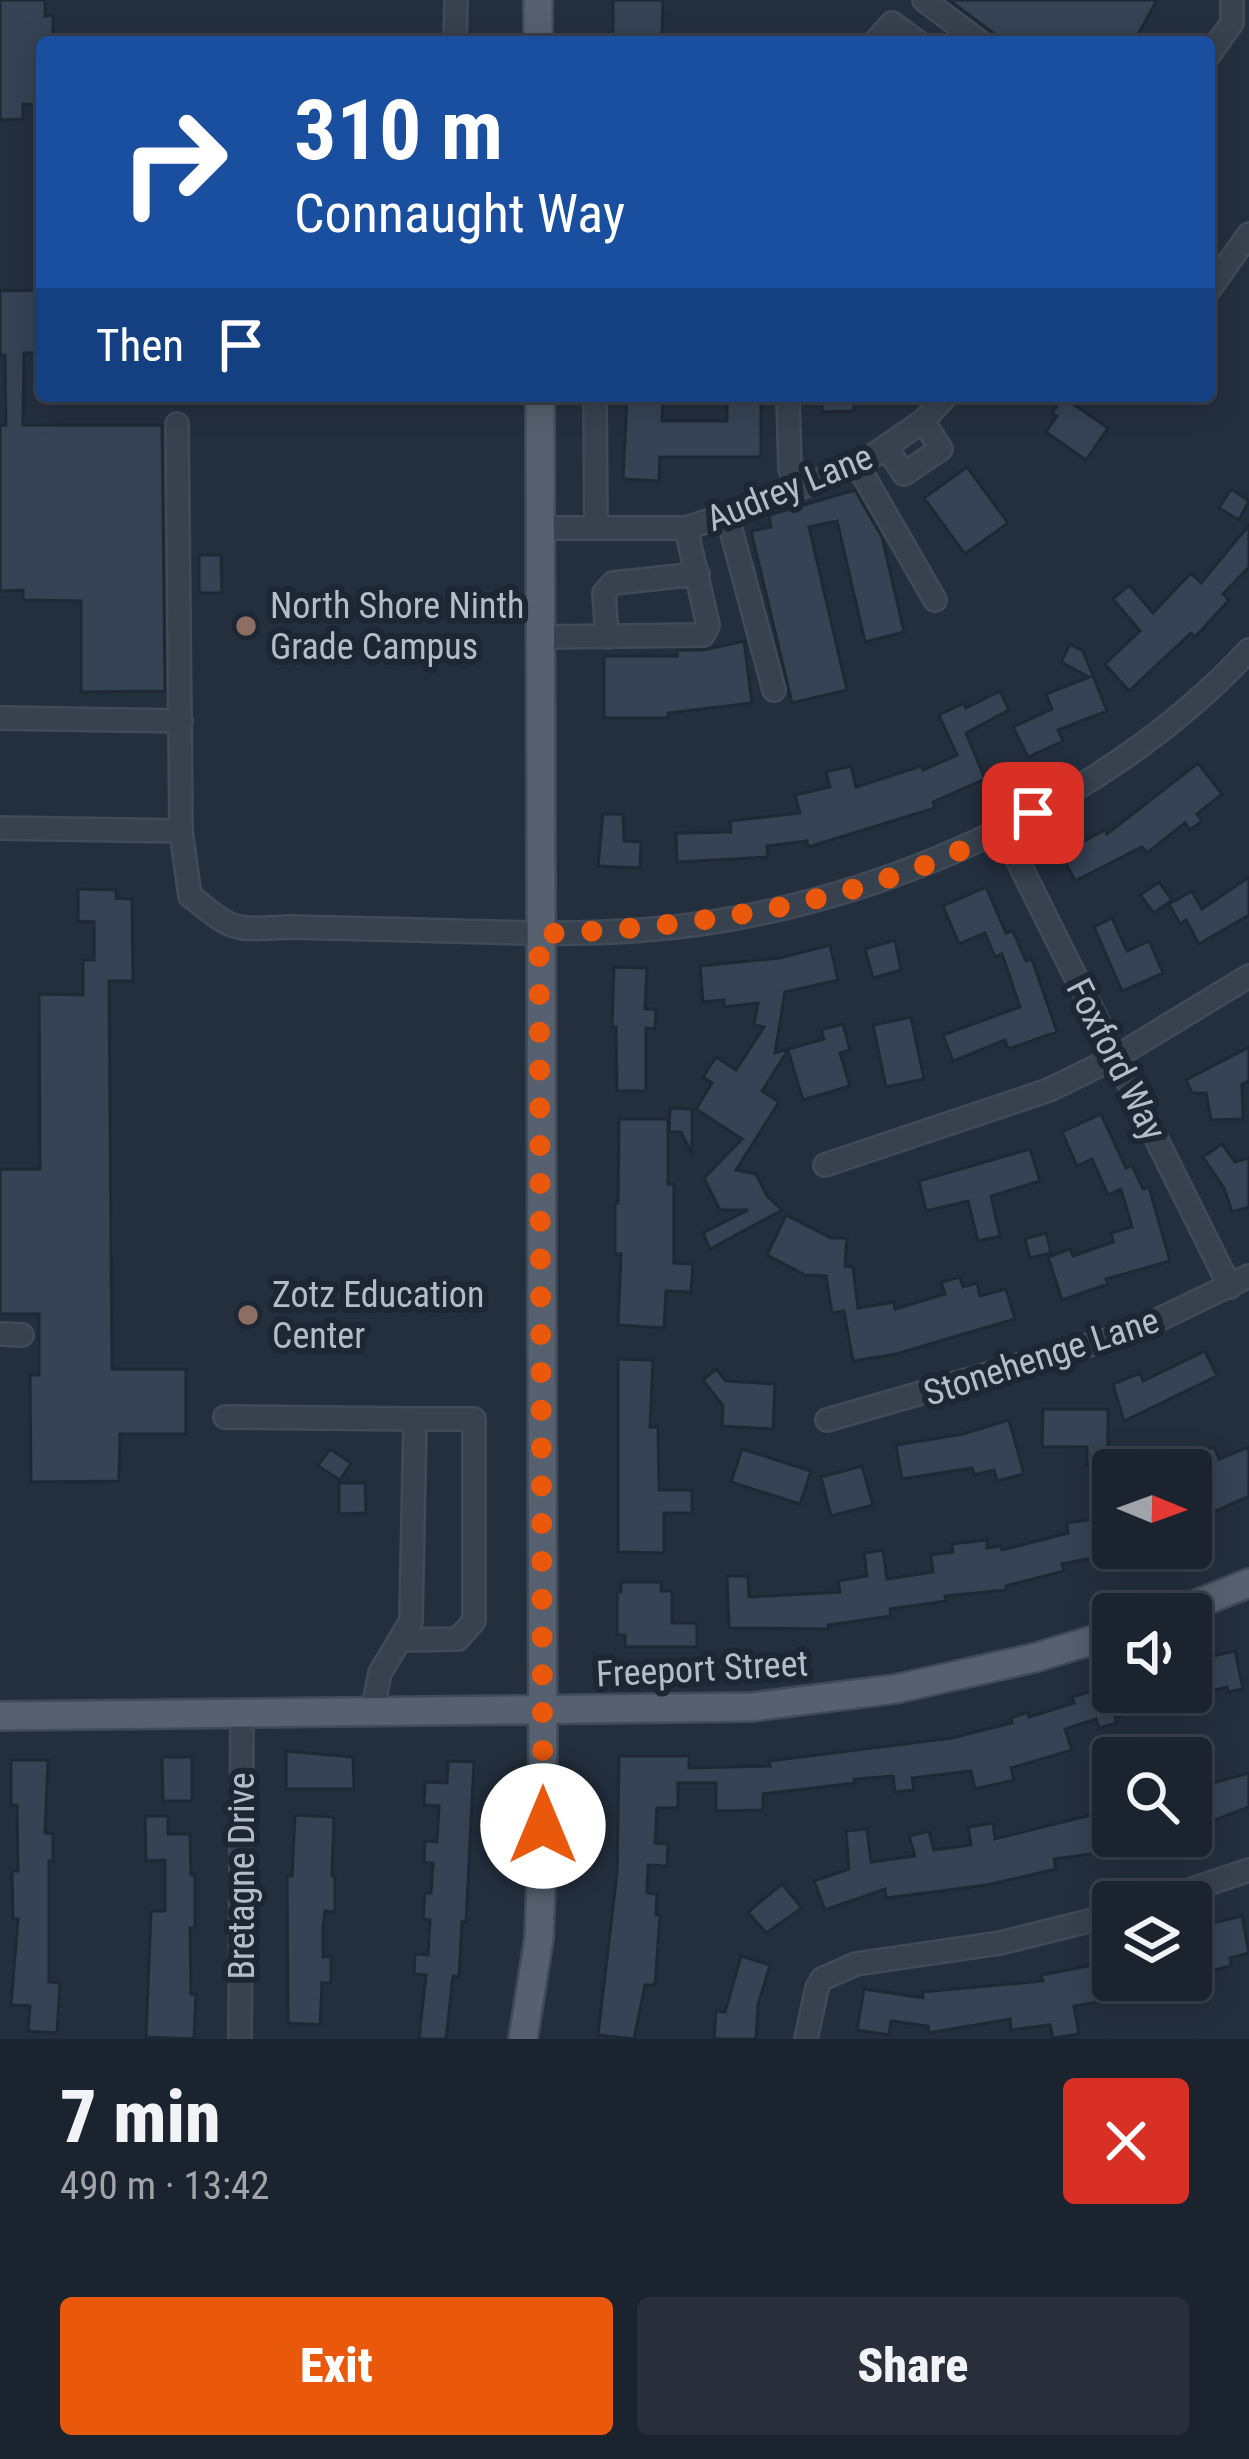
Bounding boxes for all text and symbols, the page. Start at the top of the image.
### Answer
text: 310 m [294,81,503,180]
icon: right [96,84,252,240]
text: Connaught Way [294,182,625,245]
icon: arrive [208,312,274,378]
text: Then [96,319,184,372]
street label: Audrey Lane [700,436,878,540]
place label: North Shore Ninth Grade Campus [270,585,524,668]
marker: North Shore Ninth Grade Campus [233,613,259,639]
pin [982,762,1084,864]
icon: arrive [1000,780,1066,846]
street label: Foxford Way [1058,972,1175,1147]
place label: Zotz Education Center [272,1274,484,1357]
street label: Stonehenge Lane [918,1299,1164,1415]
marker: Zotz Education Center [235,1302,261,1328]
north arrow [1092,1449,1212,1569]
map controls [1092,1449,1212,2001]
button: sound [1092,1593,1212,1713]
street label: Freeport Street [595,1642,809,1696]
button: search [1092,1737,1212,1857]
position arrow [480,1763,606,1889]
street label: Bretagne Drive [221,1772,263,1980]
button: layers [1092,1881,1212,2001]
text: 7 min [60,2075,221,2160]
button: close [1063,2078,1189,2204]
text: 490 m · 13:42 [60,2163,270,2209]
button: Exit [60,2297,613,2435]
button: Share [637,2297,1189,2435]

